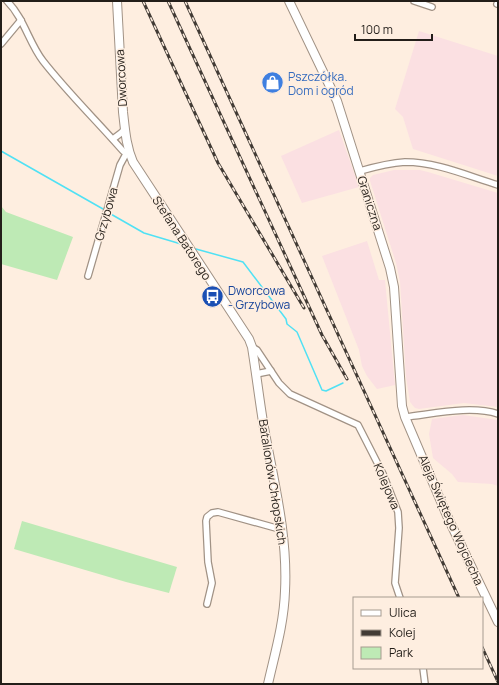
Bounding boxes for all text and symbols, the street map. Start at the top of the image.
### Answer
scale bar [355,16,432,42]
text: 100 m [361,21,393,38]
street label: Dworcowa [111,49,131,107]
place label: Pszczółka. Dom i ogród [288,68,354,99]
shop icon: Pszczółka. Dom i ogród [259,70,285,96]
street label: Graniczna [353,174,387,232]
street label: Grzybowa [90,185,122,243]
street label: Stefana Batorego [148,193,216,283]
place label: Dworcowa - Grzybowa [228,282,290,313]
bus stop icon: Dworcowa - Grzybowa [200,284,226,310]
street label: Batalionów Chłopskich [255,418,291,546]
street label: Aleja Świętego Wojciecha [414,452,488,588]
street label: Kolejowa [370,460,404,512]
legend [353,597,483,669]
text: Ulica [389,604,416,621]
text: Kolej [389,624,416,641]
text: Park [389,644,414,661]

